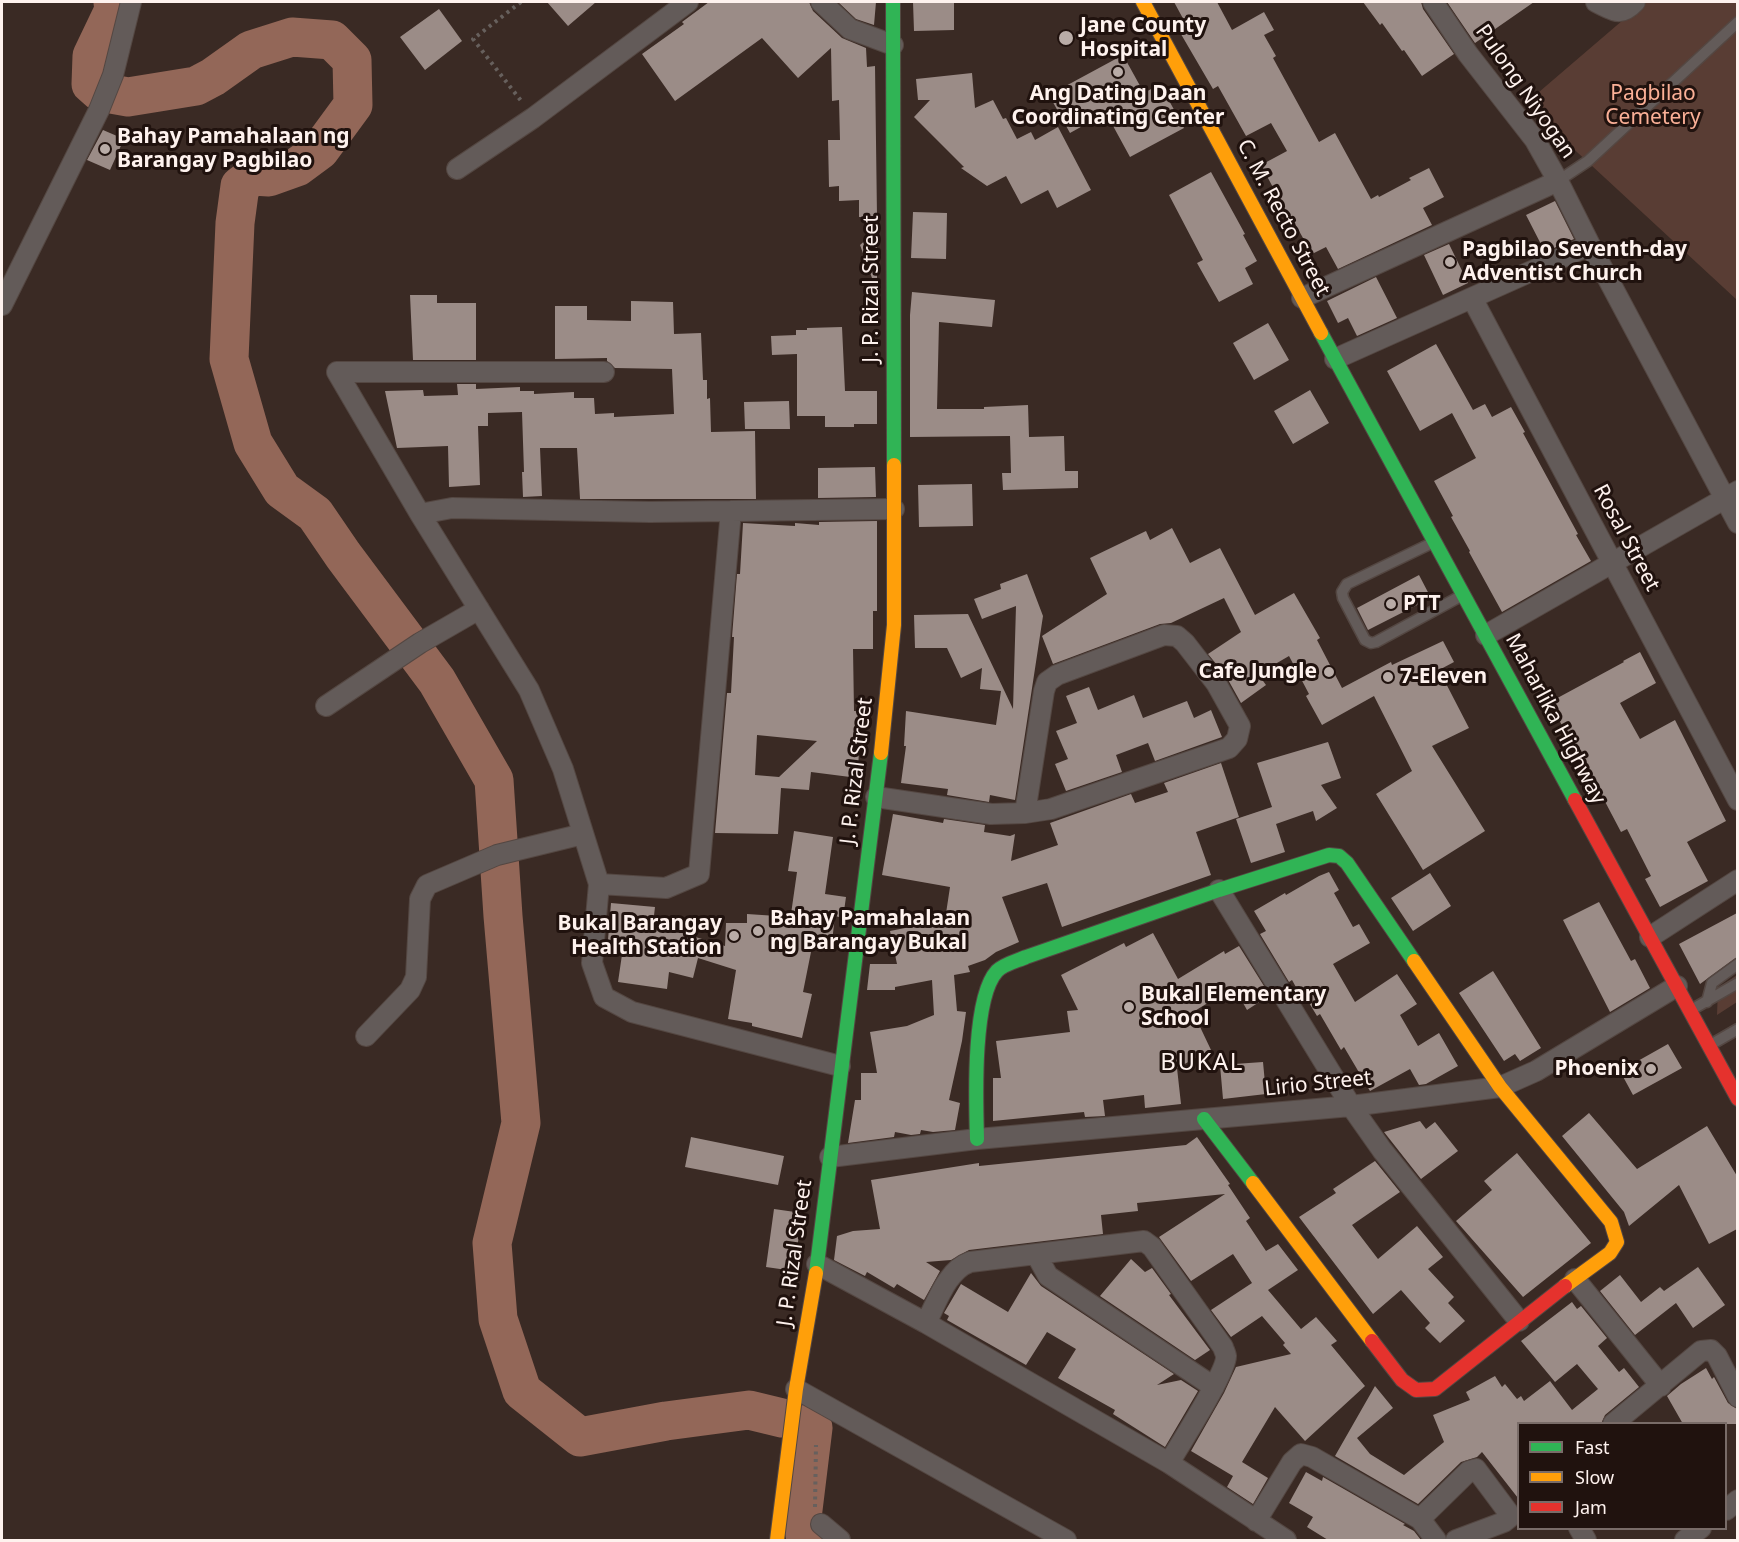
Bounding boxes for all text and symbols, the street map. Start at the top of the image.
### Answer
place label: Jane County Hospital [1080,13,1206,63]
street label: Pulong Niyogan [1469,20,1581,164]
marker: Jane County Hospital [1057,29,1075,47]
marker: Ang Dating Daan Coordinating Center [1111,65,1125,79]
place label: Ang Dating Daan Coordinating Center [1012,81,1224,131]
park label: Pagbilao Cemetery [1605,81,1701,131]
place label: Bahay Pamahalaan ng Barangay Pagbilao [117,124,350,174]
street label: C. M. Recto Street [1231,135,1335,301]
marker: Bahay Pamahalaan ng Barangay Pagbilao [98,142,112,156]
street label: J. P. Rizal Street [859,215,885,363]
place label: Pagbilao Seventh-day Adventist Church [1462,237,1687,287]
marker: Pagbilao Seventh-day Adventist Church [1443,255,1457,269]
street label: Rosal Street [1587,480,1665,596]
place label: PTT [1403,591,1441,617]
marker: PTT [1384,597,1398,611]
street label: Maharlika Highway [1499,629,1611,809]
place label: Cafe Jungle [1198,659,1317,685]
place label: 7-Eleven [1400,664,1487,690]
marker: Cafe Jungle [1322,665,1336,679]
marker: 7-Eleven [1381,670,1395,684]
street label: J. P. Rizal Street [836,696,878,846]
place label: Bahay Pamahalaan ng Barangay Bukal [770,906,970,956]
place label: Bukal Barangay Health Station [557,911,722,961]
marker: Bahay Pamahalaan ng Barangay Bukal [751,924,765,938]
marker: Bukal Barangay Health Station [727,929,741,943]
place label: Bukal Elementary School [1141,982,1326,1032]
marker: Bukal Elementary School [1122,1000,1136,1014]
district label: BUKAL [1160,1049,1244,1077]
place label: Phoenix [1555,1056,1639,1082]
marker: Phoenix [1644,1062,1658,1076]
street label: Lirio Street [1263,1066,1373,1102]
street label: J. P. Rizal Street [772,1178,818,1328]
legend [1517,1422,1727,1530]
text: Fast [1575,1435,1610,1459]
text: Slow [1575,1465,1614,1489]
text: Jam [1575,1495,1607,1519]

